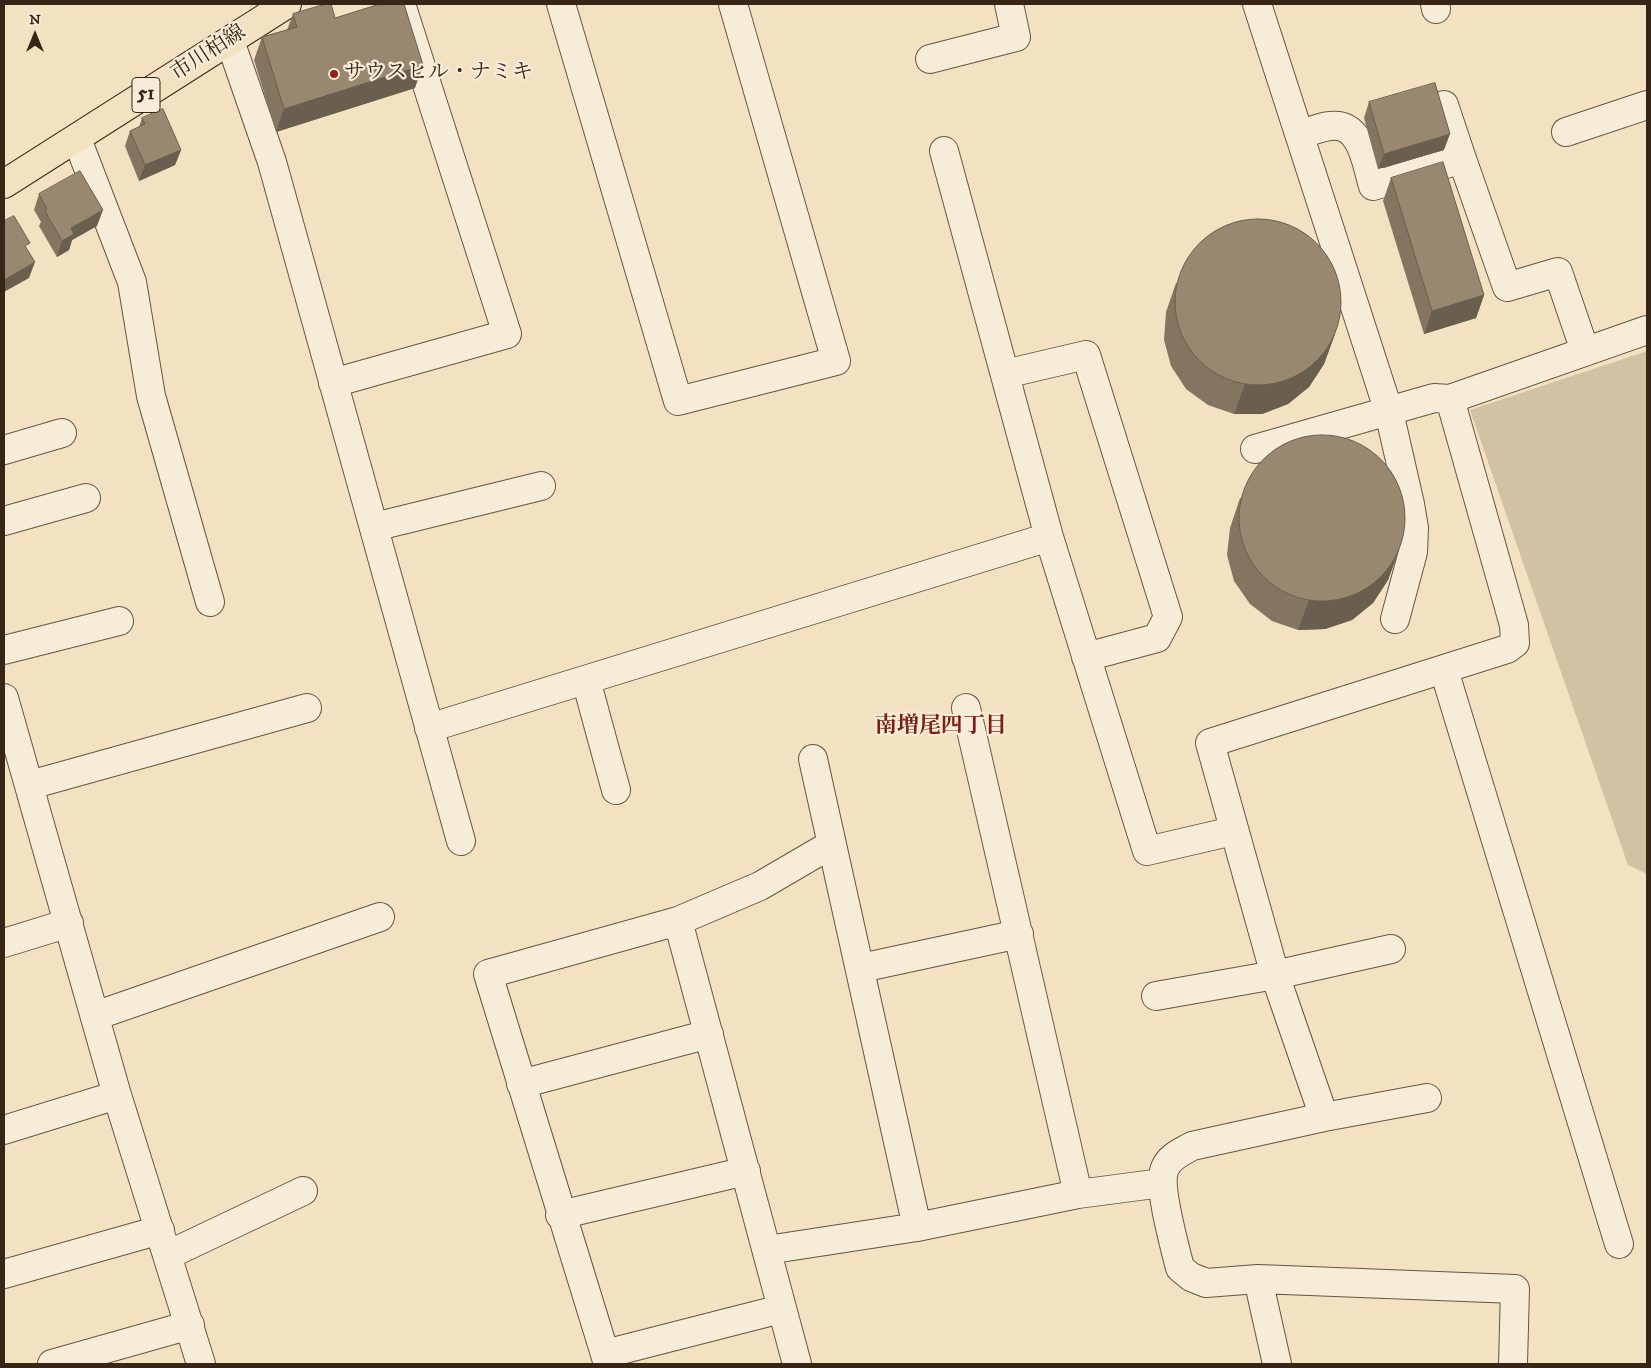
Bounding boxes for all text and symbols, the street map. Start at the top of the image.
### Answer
north arrow [10,10,60,60]
text: N [29,11,41,29]
street label: 市川柏線 [167,21,251,87]
place label: サウスヒル・ナミキ [344,61,533,87]
marker: サウスヒル・ナミキ [328,68,340,80]
road number: 51 [132,78,160,112]
district label: 南増尾四丁目 [875,714,1007,740]

